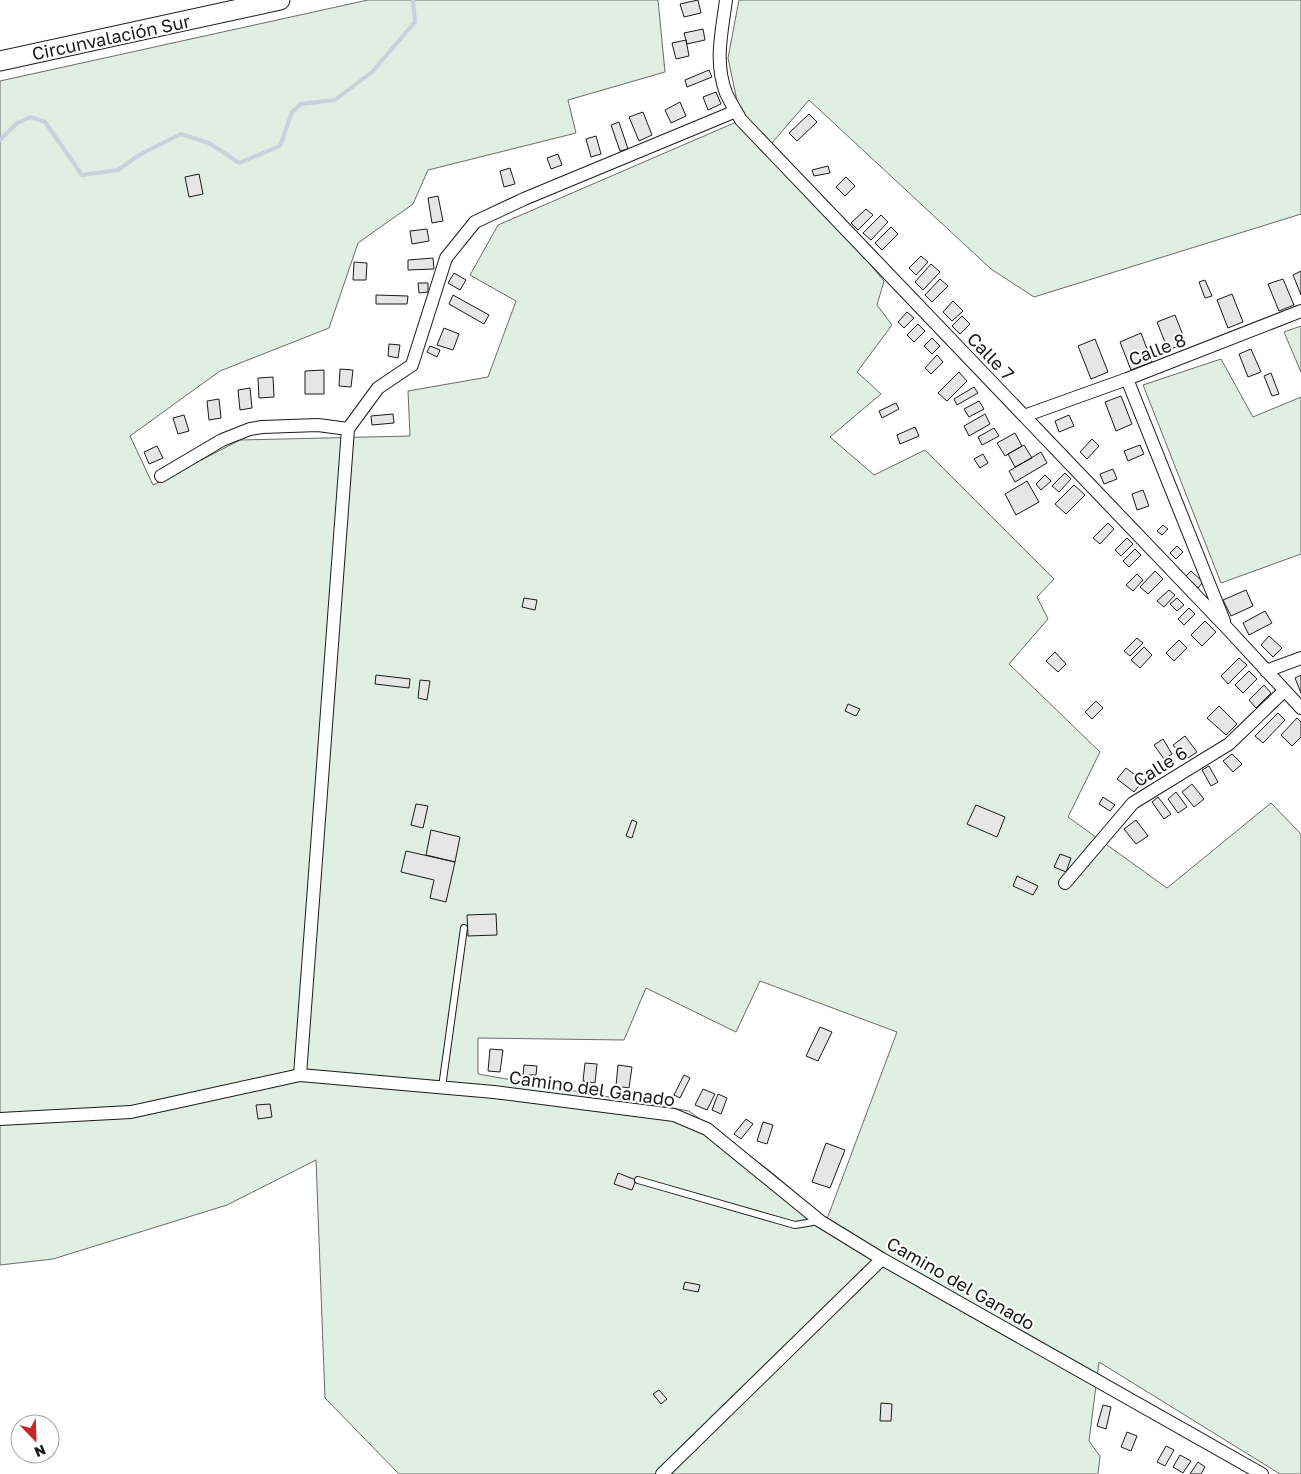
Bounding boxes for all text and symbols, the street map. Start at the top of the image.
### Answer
street label: Circunvalación Sur [30,9,192,65]
street label: Calle 7 [963,327,1019,385]
street label: Calle 8 [1125,328,1189,370]
street label: Calle 6 [1129,741,1191,791]
street label: Camino del Ganado [508,1065,676,1111]
street label: Camino del Ganado [883,1232,1039,1334]
north arrow [10,1414,60,1464]
text: N [32,1442,48,1461]

